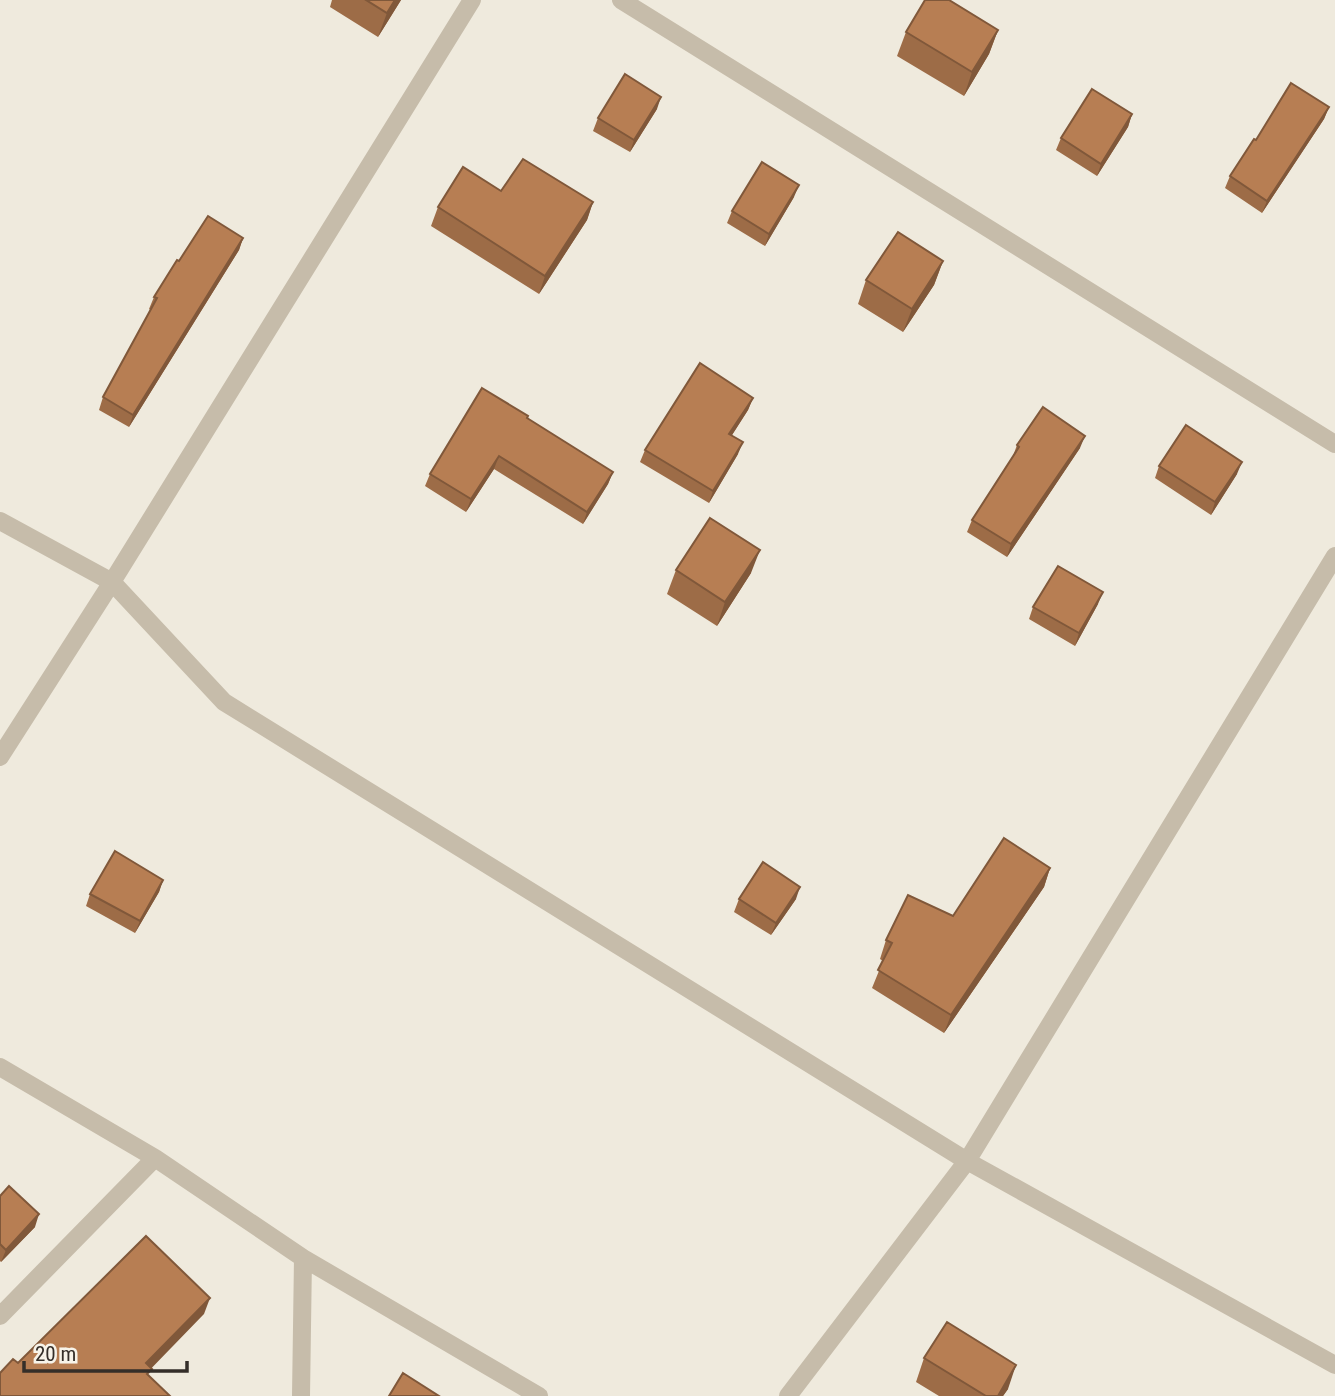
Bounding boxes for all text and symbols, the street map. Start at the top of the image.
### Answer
scale bar [24,1330,187,1374]
text: 20 m [35,1342,76,1366]

